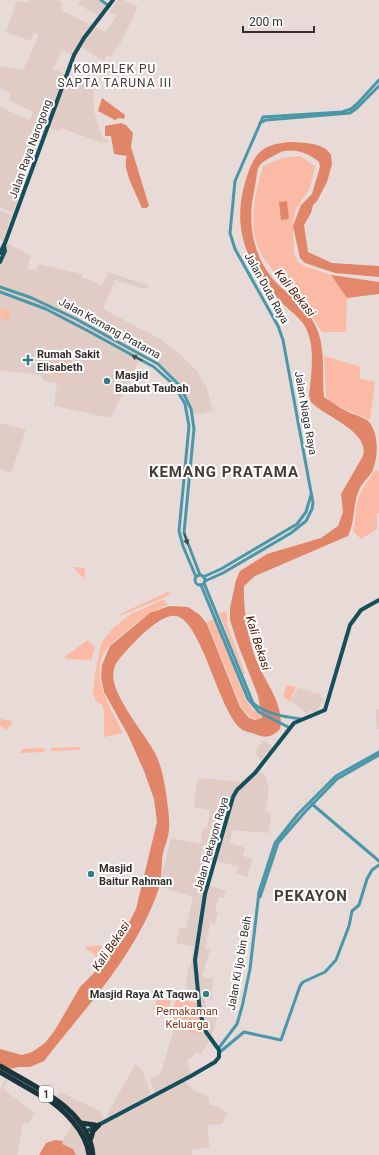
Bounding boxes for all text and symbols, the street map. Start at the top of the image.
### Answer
scale bar [243,8,314,34]
text: 200 m [249,15,283,29]
district label: KOMPLEK PU SAPTA TARUNA III [58,62,172,90]
street label: Jalan Raya Narogong [6,98,54,200]
street label: Jalan Duta Raya [242,251,291,326]
water label: Kali Bekasi [272,267,318,320]
street label: Jalan Kemang Pratama [57,295,163,362]
place label: Rumah Sakit Elisabeth [37,348,100,374]
marker: Rumah Sakit Elisabeth [22,354,34,366]
one-way arrow [131,355,143,361]
place label: Masjid Baabut Taubah [115,369,189,395]
street label: Jalan Niaga Raya [292,370,319,456]
marker: Masjid Baabut Taubah [102,376,112,386]
district label: KEMANG PRATAMA [149,463,299,481]
one-way arrow [183,533,189,545]
water label: Kali Bekasi [243,614,273,672]
street label: Jalan Pekayon Raya [192,795,231,893]
place label: Masjid Baitur Rahman [99,862,172,888]
marker: Masjid Baitur Rahman [86,869,96,879]
district label: PEKAYON [274,887,348,905]
street label: Jalan Ki Ijo bin Beih [225,915,254,1011]
water label: Kali Bekasi [89,918,133,973]
place label: Masjid Raya At Taqwa [90,988,198,1001]
marker: Masjid Raya At Taqwa [201,989,211,999]
park label: Pemakaman Keluarga [156,1005,218,1031]
road number: 1 [39,1086,53,1102]

